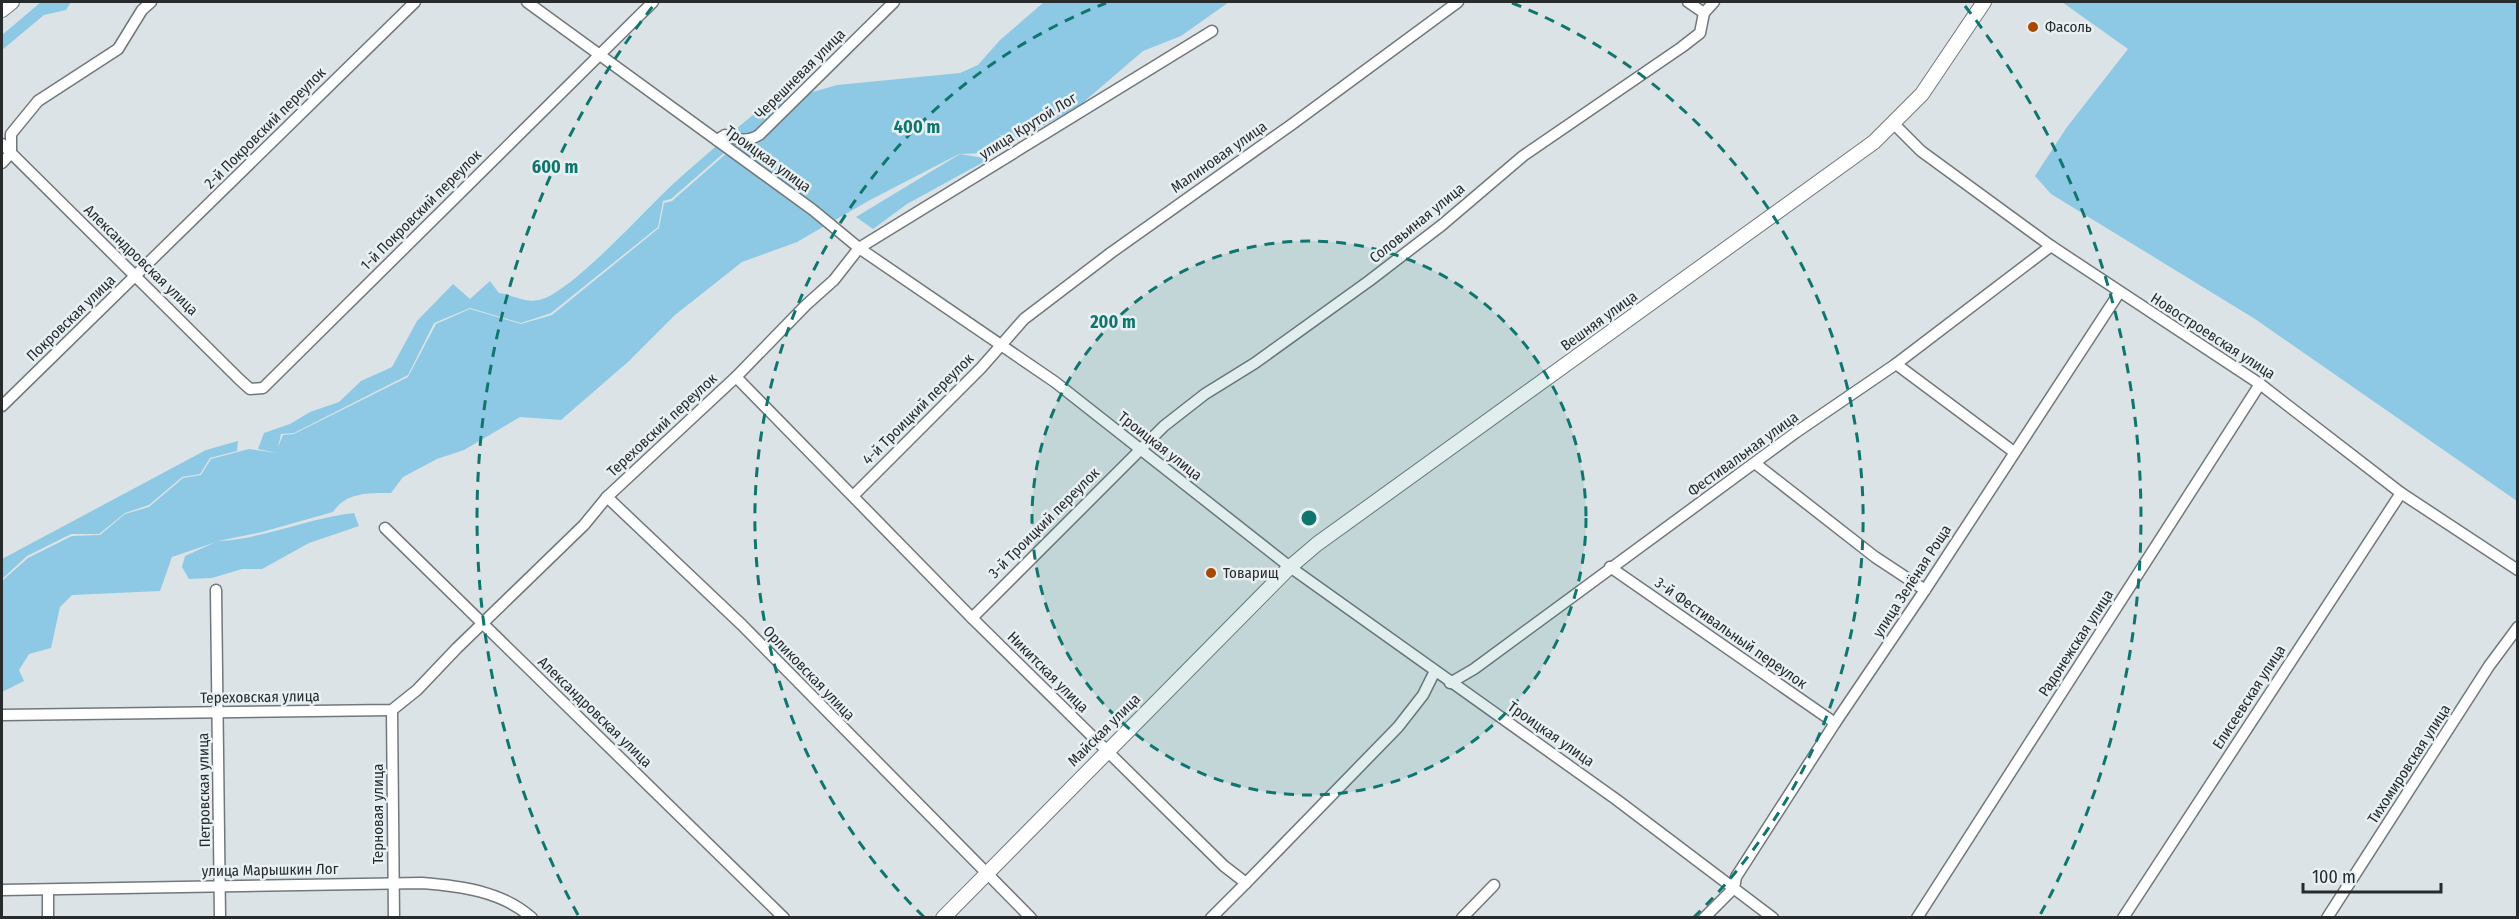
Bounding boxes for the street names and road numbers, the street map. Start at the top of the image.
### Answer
street label: Черешневая улица [751,25,849,123]
street label: 2-й Покровский переулок [201,64,329,192]
street label: улица Крутой Лог [976,89,1080,163]
street label: Малиновая улица [1168,117,1270,197]
street label: Троицкая улица [722,122,814,196]
street label: 1-й Покровский переулок [357,146,485,274]
street label: Соловьиная улица [1366,179,1468,267]
street label: Александровская улица [80,201,202,319]
street label: Покровская улица [23,271,119,365]
street label: Вешняя улица [1557,287,1641,355]
street label: Новостроевская улица [2147,289,2279,383]
street label: 4-й Троицкий переулок [859,350,977,468]
street label: Тереховский переулок [603,369,721,481]
street label: Троицкая улица [1114,408,1206,484]
street label: Фестивальная улица [1684,408,1802,500]
street label: 3-й Троицкий переулок [985,464,1103,582]
street label: улица Зелёная Роща [1869,521,1955,641]
street label: 3-й Фестивальный переулок [1651,574,1811,692]
street label: Радонежская улица [2035,586,2117,700]
street label: Орликовская улица [759,622,859,724]
street label: Никитская улица [1004,628,1092,716]
street label: Елисеевская улица [2209,642,2289,752]
street label: Александровская улица [534,653,656,771]
street label: Тереховская улица [200,687,320,707]
street label: Майская улица [1064,690,1144,770]
street label: Троицкая улица [1504,698,1598,770]
street label: Тихомировская улица [2364,701,2454,827]
street label: Петровская улица [194,733,214,847]
street label: Терновая улица [369,764,387,864]
street label: улица Марышкин Лог [201,860,339,880]

